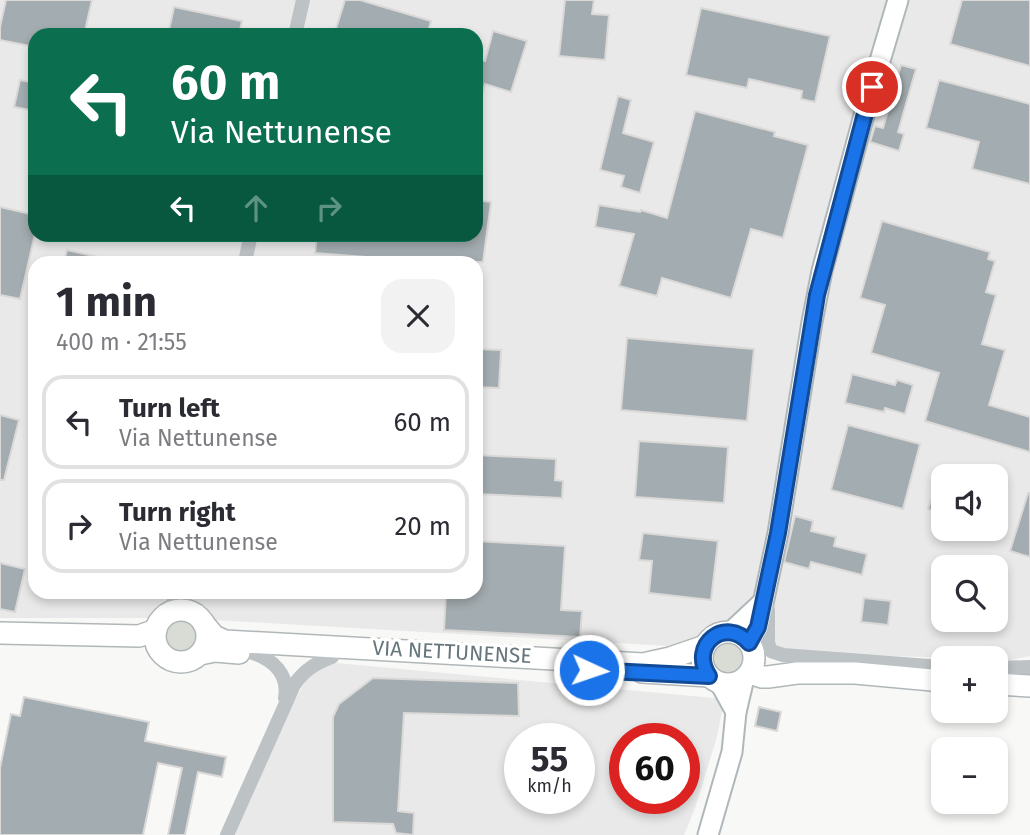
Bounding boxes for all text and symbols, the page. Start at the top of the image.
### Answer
text: 60 m [171,53,280,112]
icon: left [56,56,147,147]
pin [842,57,902,117]
icon: arrive [853,68,891,106]
text: Via Nettunense [171,113,392,151]
icon: left [164,189,202,227]
icon: ahead [237,189,275,227]
icon: right [310,189,348,227]
text: 1 min [56,277,157,327]
button: close [381,279,455,353]
text: 400 m · 21:55 [56,328,187,356]
text: Turn left [119,393,220,424]
icon: left [60,403,98,441]
text: 60 m [393,407,451,438]
text: Via Nettunense [119,424,278,452]
map controls [931,464,1008,814]
button: sound [931,464,1008,541]
text: Turn right [119,497,236,528]
icon: right [60,507,98,545]
text: 20 m [394,511,451,542]
text: Via Nettunense [119,528,278,556]
button: search [931,555,1008,632]
position arrow [552,633,626,707]
street label: VIA NETTUNENSE [372,635,532,669]
button: + [931,646,1008,723]
speed limit sign: 60 [609,723,700,814]
button: − [931,737,1008,814]
text: 55 [531,738,568,780]
text: km/h [527,775,572,797]

